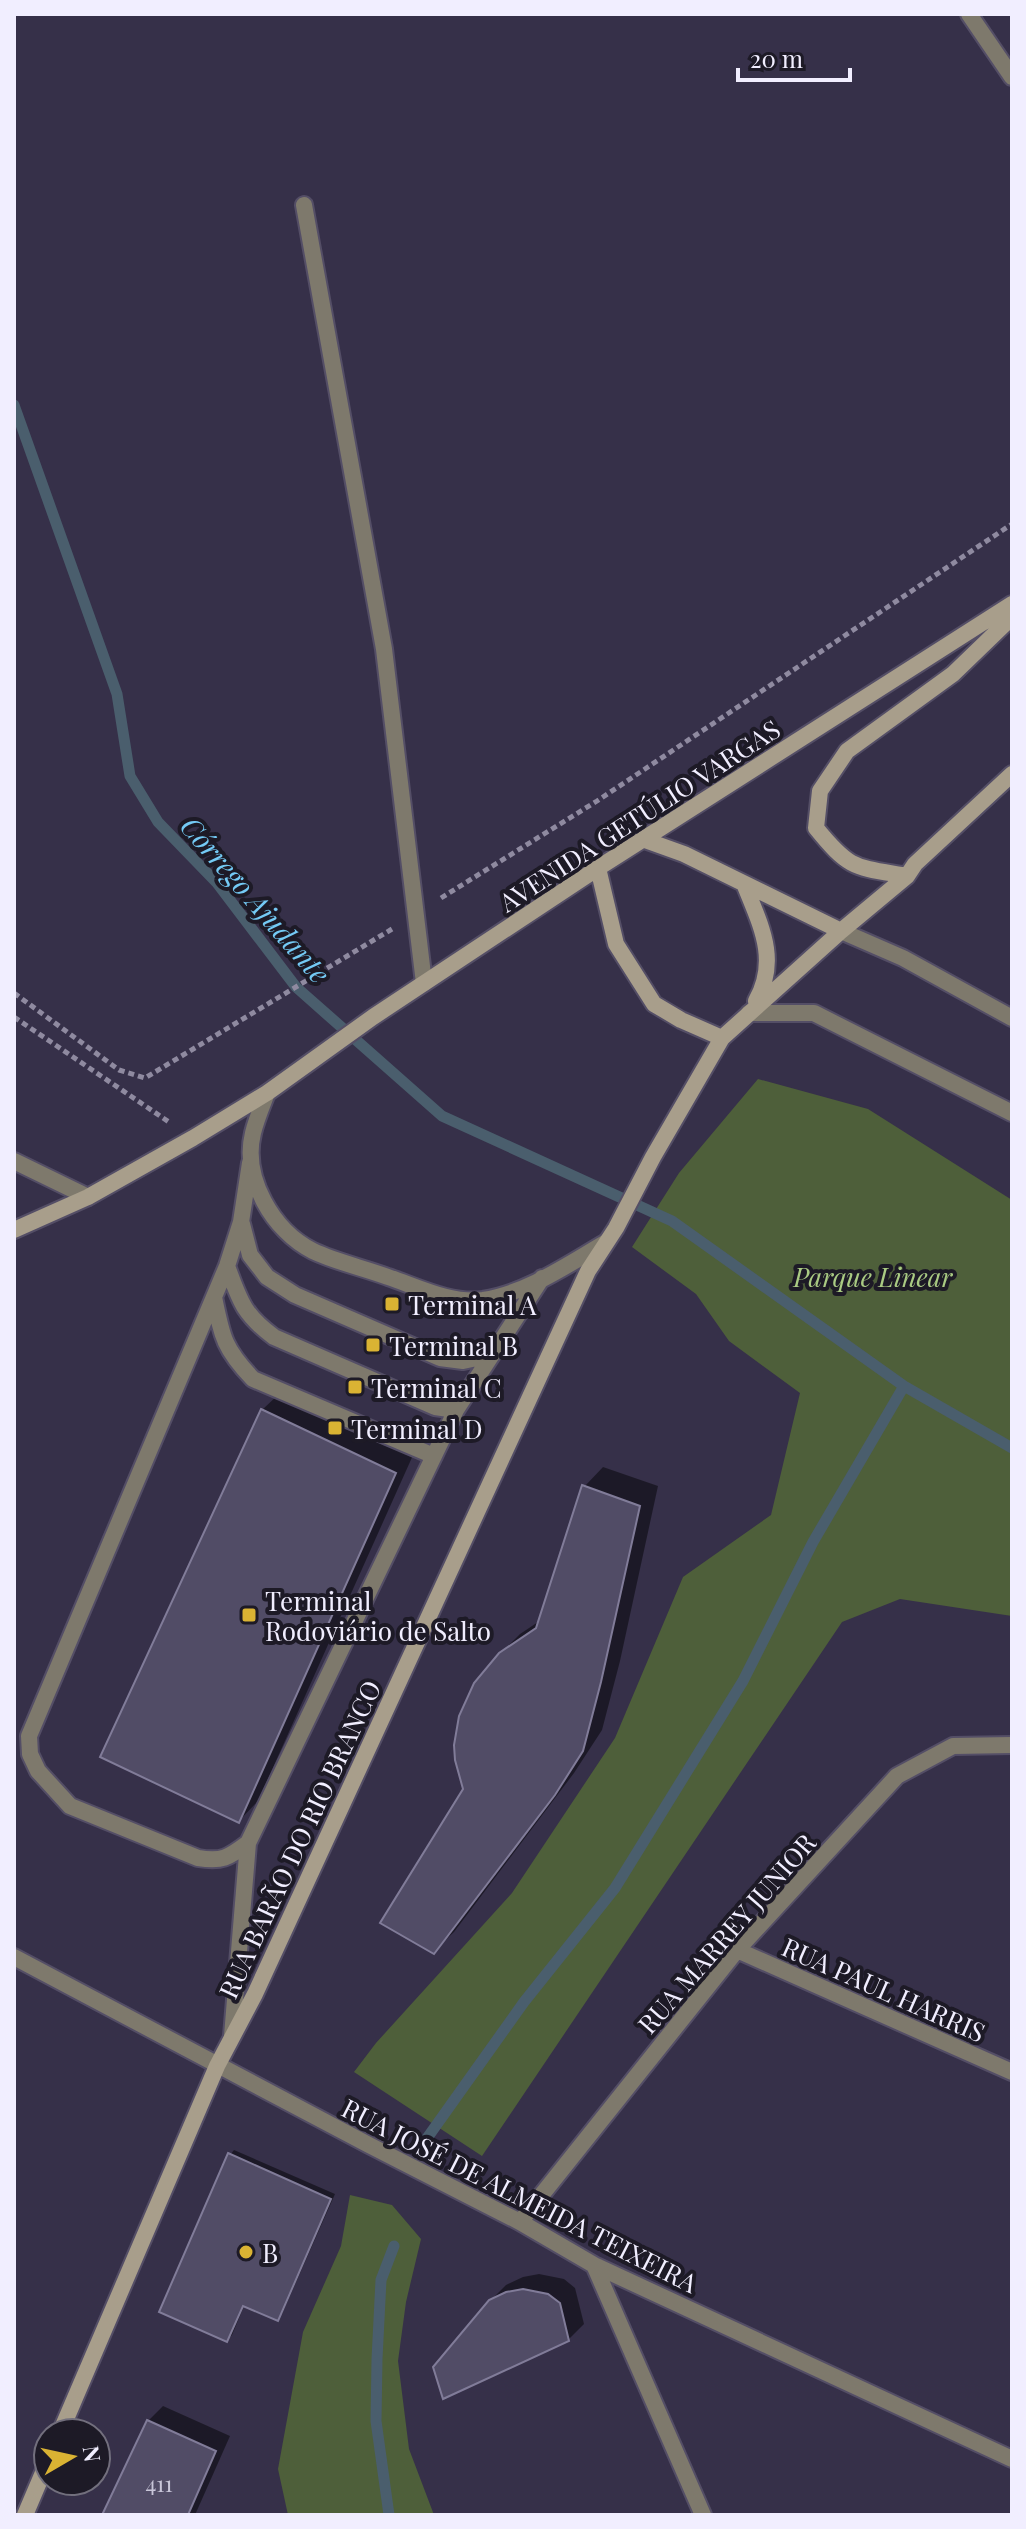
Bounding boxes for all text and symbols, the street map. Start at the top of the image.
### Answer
scale bar [738,32,850,82]
text: 20 m [750,42,803,74]
street label: AVENIDA GETÚLIO VARGAS [491,711,786,920]
water label: Córrego Ajudante [173,808,339,990]
park label: Parque Linear [793,1259,953,1294]
place label: Terminal A [408,1287,537,1322]
marker: Terminal A [383,1295,401,1313]
place label: Terminal B [389,1328,518,1363]
marker: Terminal B [364,1336,382,1354]
place label: Terminal C [371,1370,502,1405]
marker: Terminal C [346,1378,364,1396]
place label: Terminal D [351,1411,483,1446]
marker: Terminal D [326,1419,344,1437]
place label: Terminal Rodoviário de Salto [265,1583,491,1648]
marker: Terminal Rodoviário de Salto [240,1606,258,1624]
street label: RUA BARÃO DO RIO BRANCO [210,1674,388,2004]
street label: RUA MARREY JUNIOR [629,1825,823,2041]
street label: RUA PAUL HARRIS [777,1929,991,2049]
street label: RUA JOSÉ DE ALMEIDA TEIXEIRA [336,2090,704,2300]
place label: B [262,2235,278,2270]
marker: B [237,2243,255,2261]
north arrow [32,2417,112,2497]
text: N [77,2444,109,2464]
house number: 411 [145,2468,173,2498]

